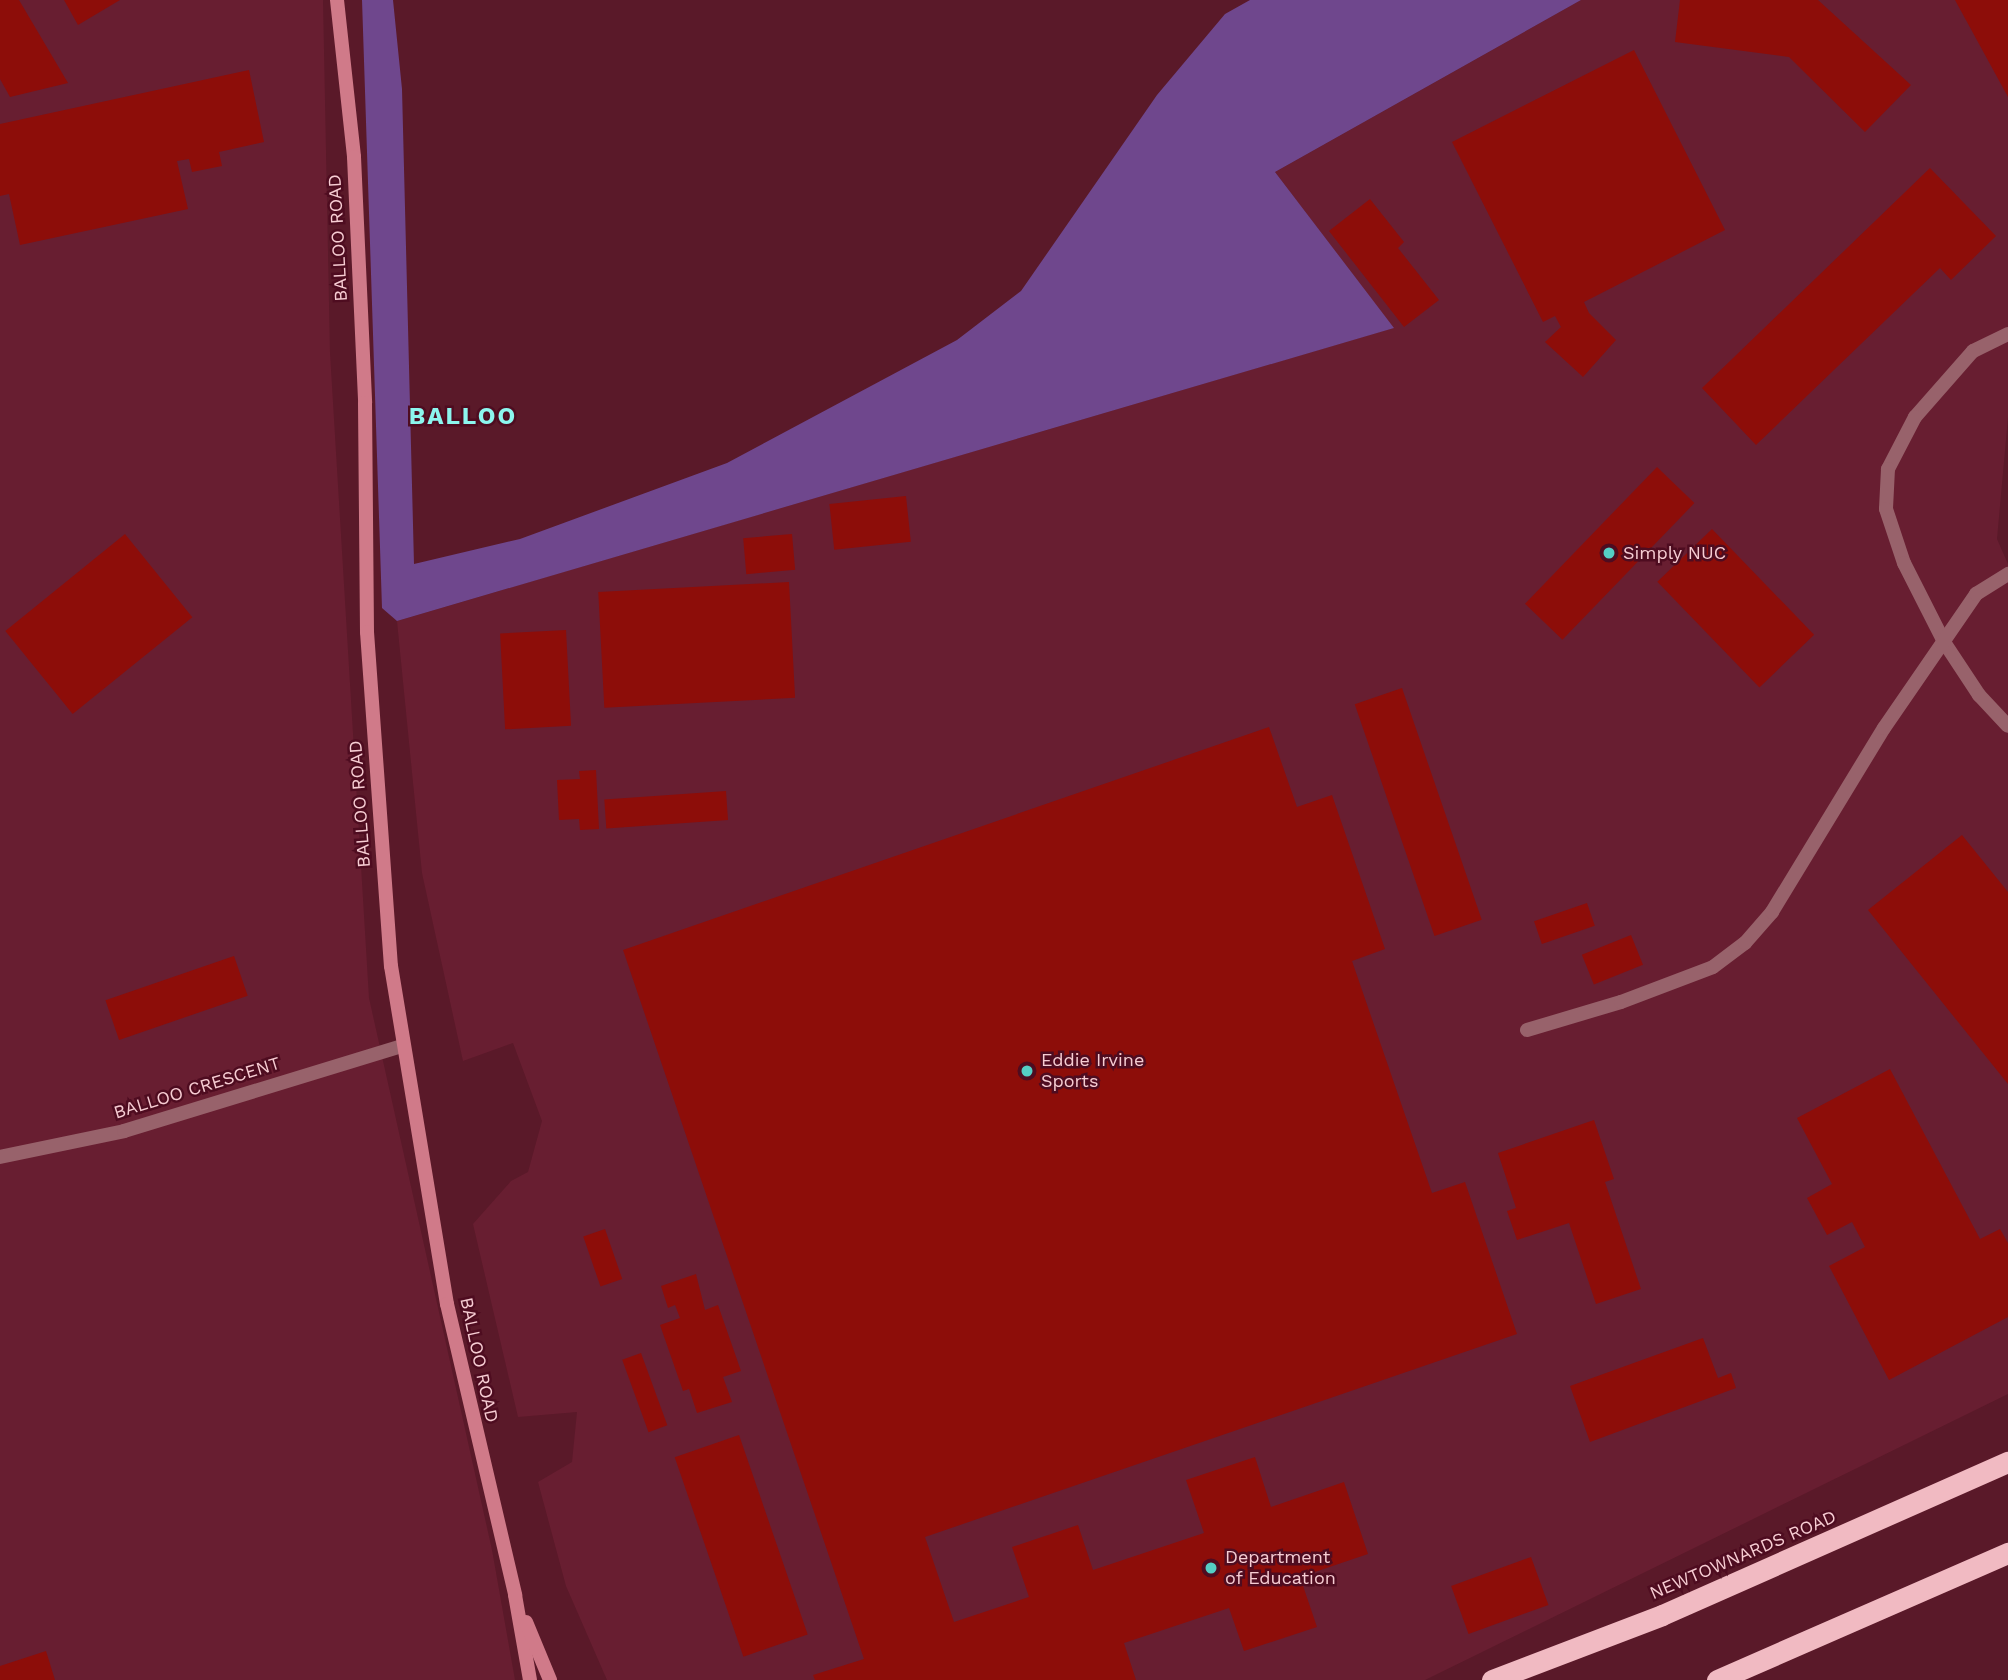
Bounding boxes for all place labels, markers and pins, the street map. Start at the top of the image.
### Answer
place label: Simply NUC [1623,542,1726,564]
marker: Simply NUC [1601,545,1617,561]
place label: Eddie Irvine Sports [1041,1050,1144,1092]
marker: Eddie Irvine Sports [1019,1063,1035,1079]
place label: Department of Education [1225,1547,1337,1590]
marker: Department of Education [1203,1560,1219,1576]

